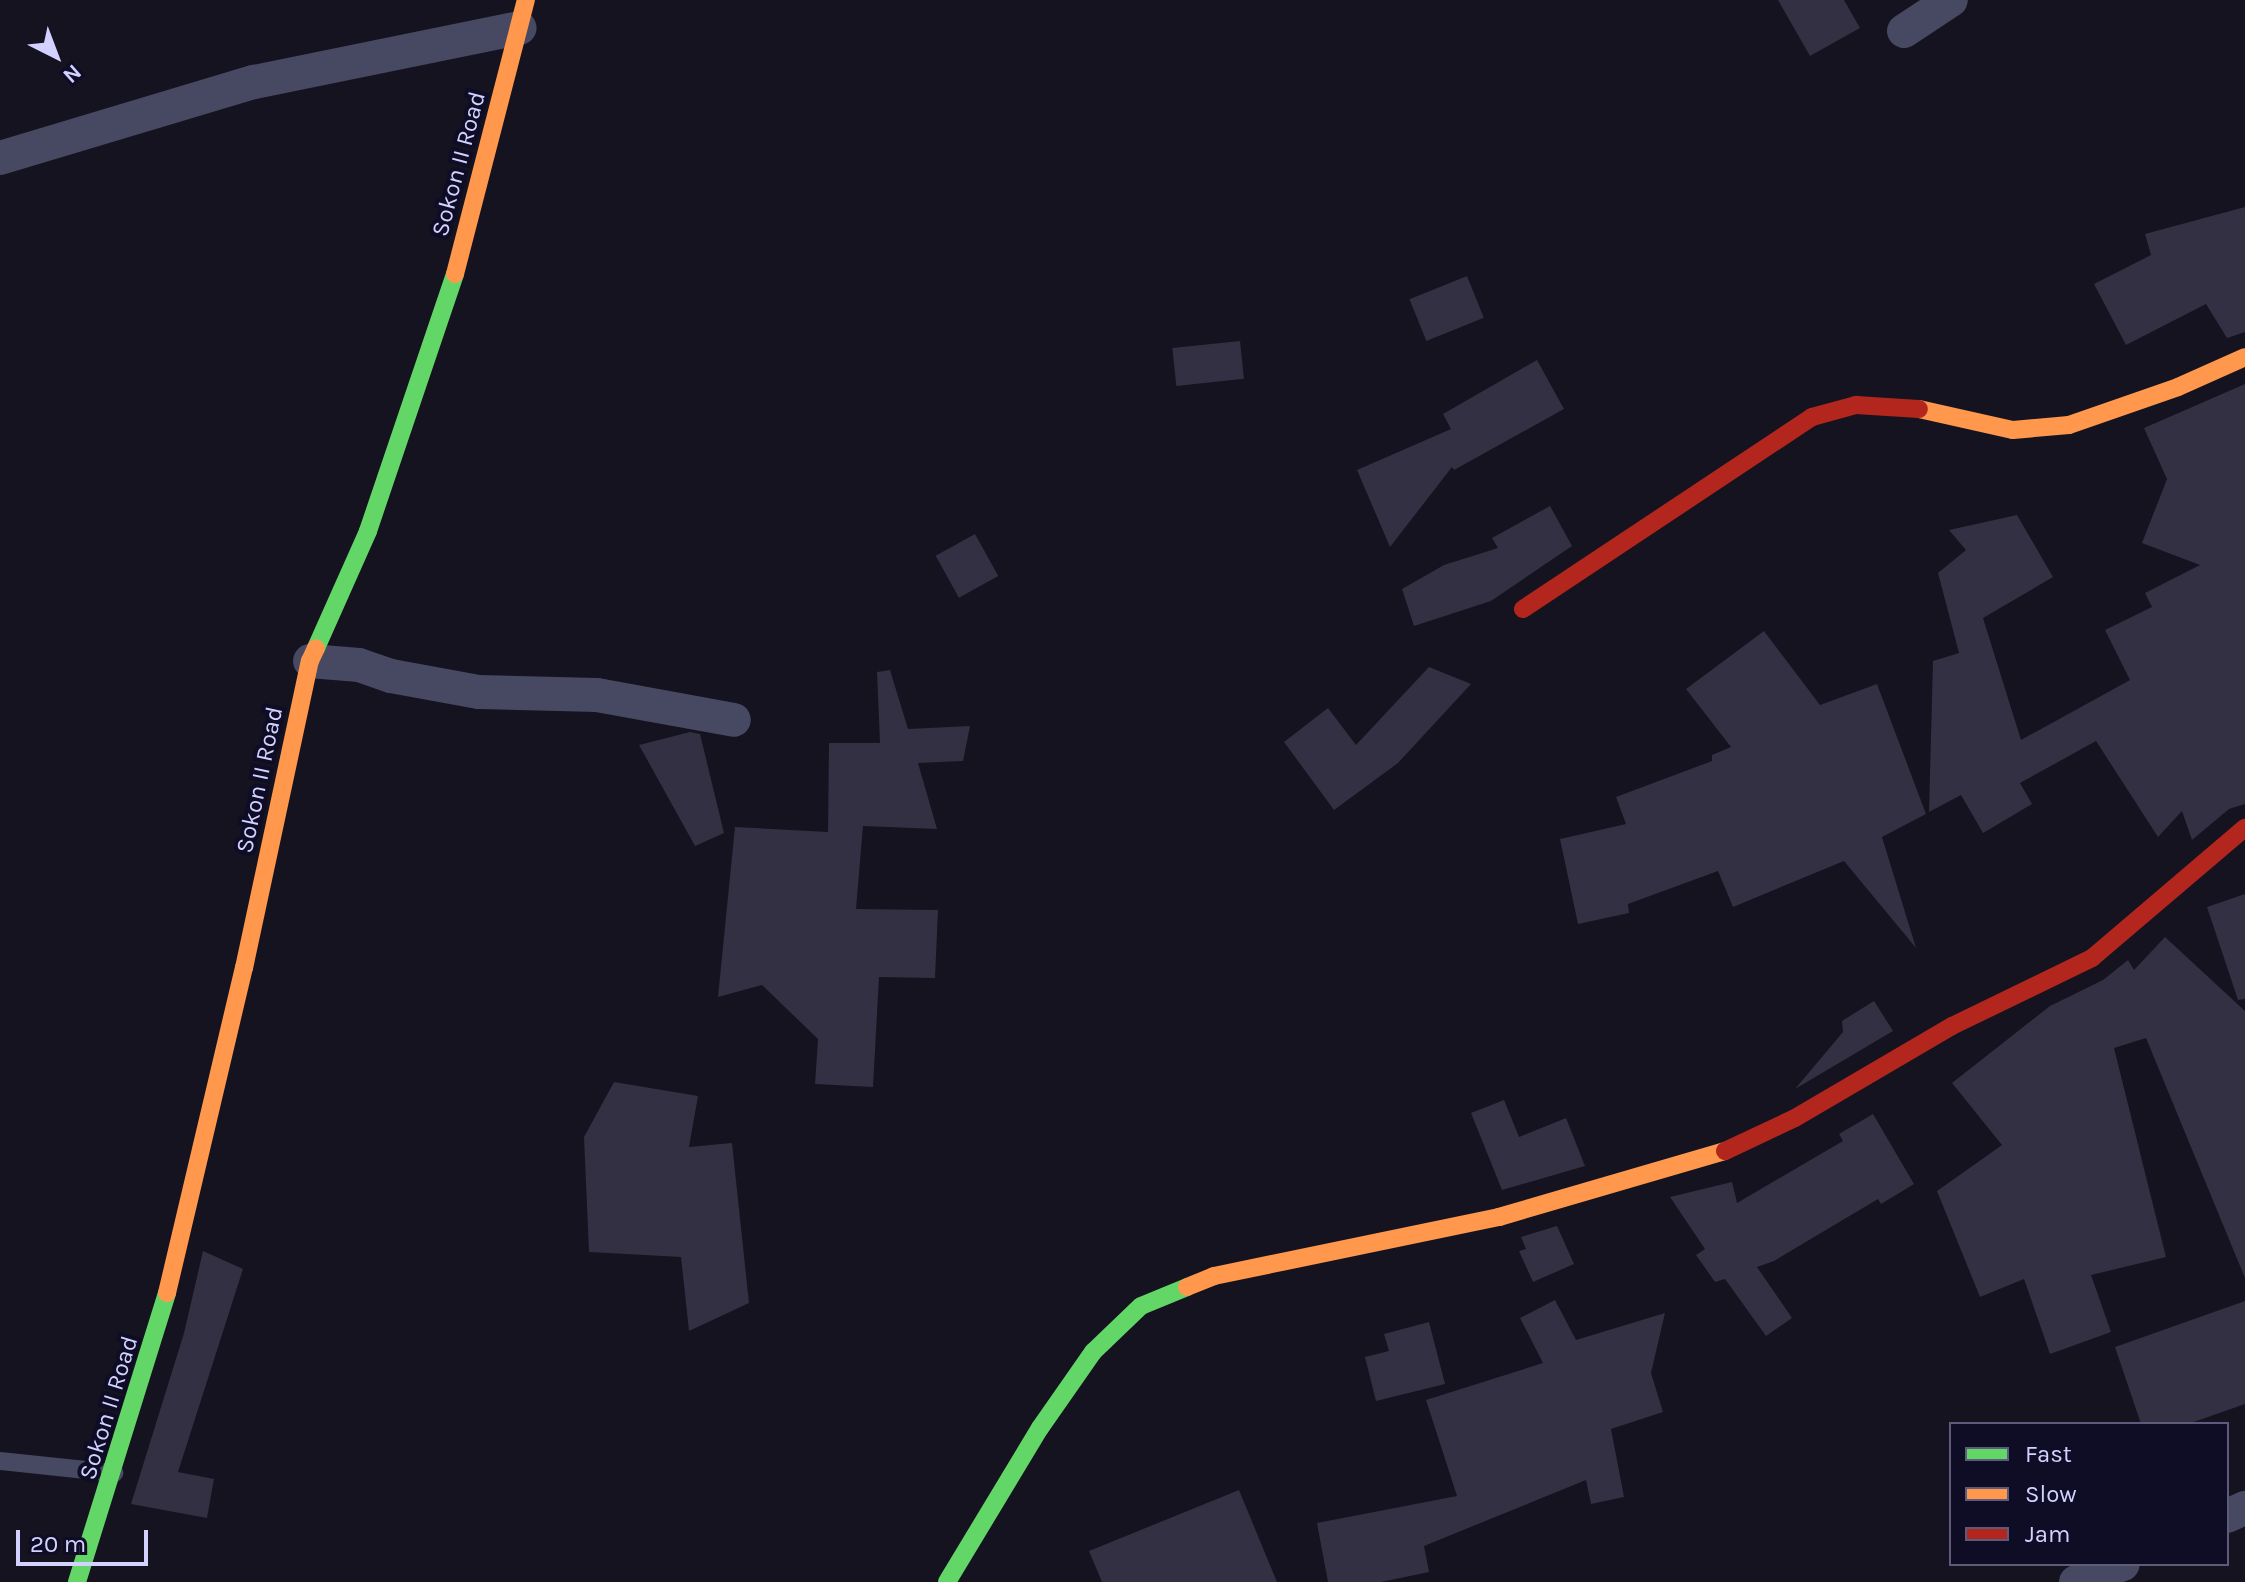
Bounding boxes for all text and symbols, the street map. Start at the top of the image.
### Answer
north arrow [16,16,96,96]
text: N [57,59,87,89]
street label: Sokon II Road [426,88,492,240]
street label: Sokon II Road [230,704,290,856]
street label: Sokon II Road [73,1333,145,1483]
legend [1949,1422,2229,1566]
text: Fast [2025,1440,2072,1468]
text: Slow [2025,1480,2077,1508]
scale bar [20,1514,152,1564]
text: Jam [2025,1520,2070,1548]
text: 20 m [30,1530,86,1558]

